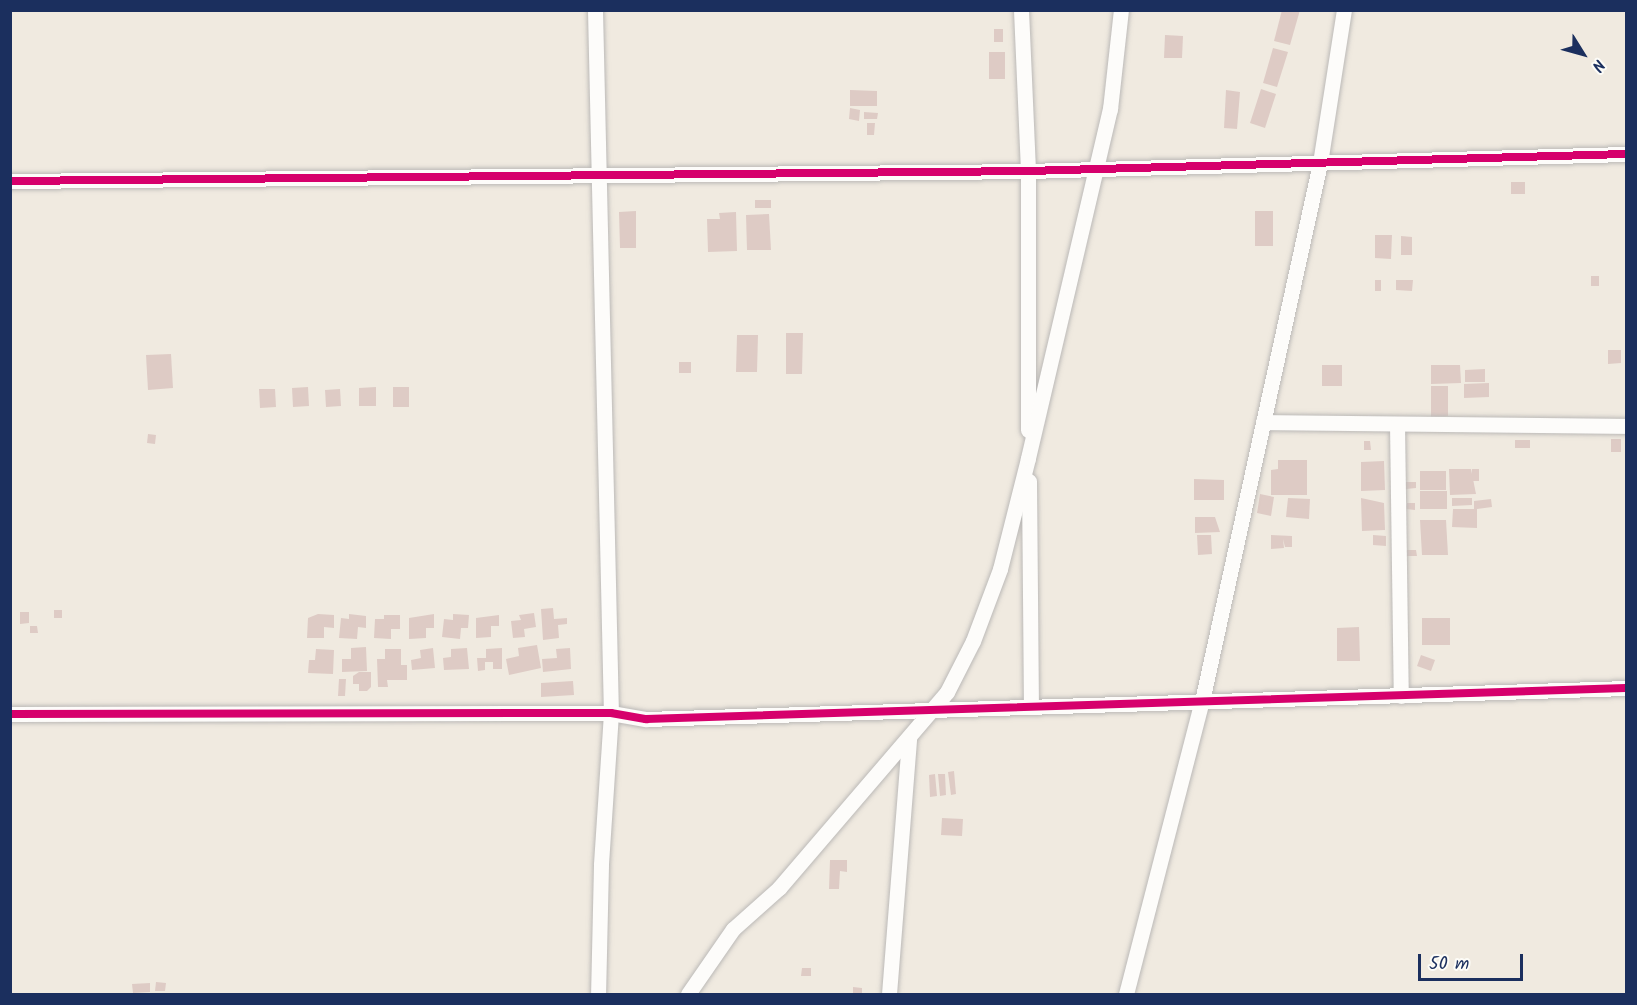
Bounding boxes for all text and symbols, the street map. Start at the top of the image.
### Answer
north arrow [1553,24,1613,84]
text: N [1585,54,1611,77]
scale bar [1421,942,1526,980]
text: 50 m [1429,950,1469,979]

